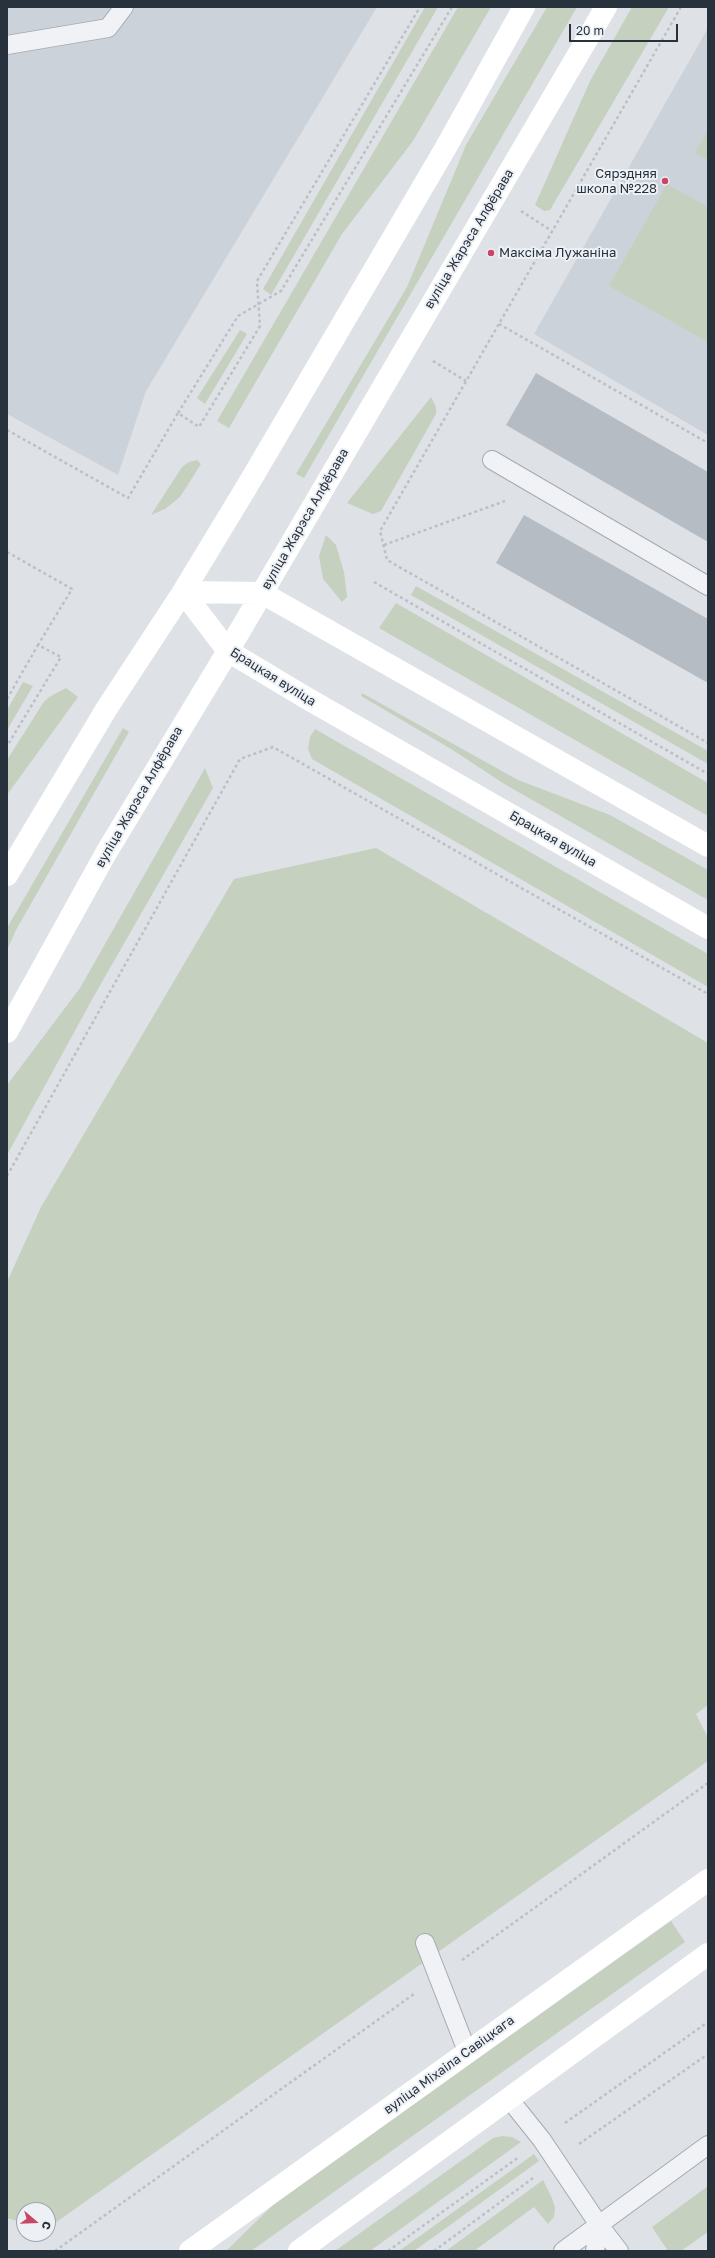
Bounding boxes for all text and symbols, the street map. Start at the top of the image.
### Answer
scale bar [571,16,680,42]
text: 20 m [576,23,604,38]
street label: вуліца Жарэса Алфёрава [421,166,517,312]
place label: Сярэдняя школа №228 [576,166,657,197]
marker: Сярэдняя школа №228 [660,176,670,186]
place label: Максіма Лужаніна [499,245,616,261]
marker: Максіма Лужаніна [486,248,496,258]
street label: вуліца Жарэса Алфёрава [258,446,352,592]
street label: Брацкая вуліца [227,644,319,710]
street label: вуліца Жарэса Алфёрава [92,724,186,870]
street label: Брацкая вуліца [507,808,599,870]
street label: вуліца Міхаіла Савіцкага [381,2012,517,2118]
north arrow [16,2202,56,2242]
text: С [39,2220,54,2232]

